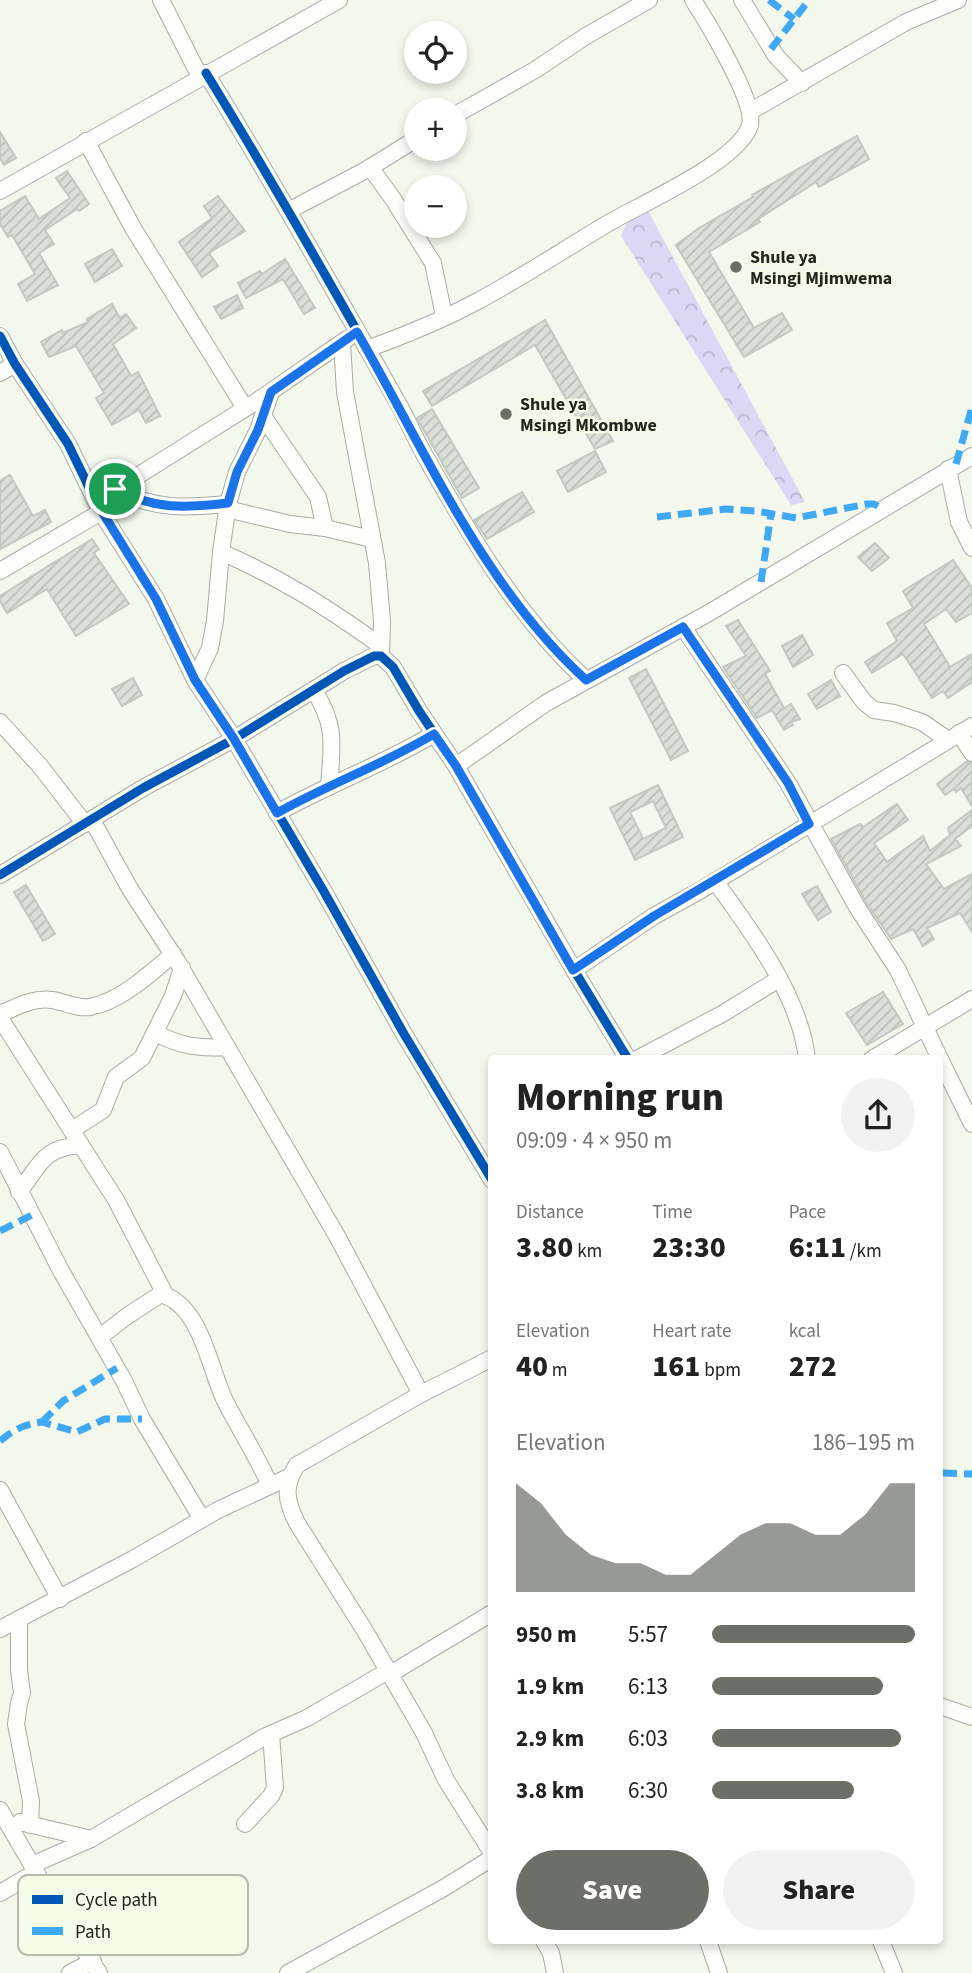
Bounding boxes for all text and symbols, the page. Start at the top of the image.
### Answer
map controls [404,21,467,238]
button: locate [404,21,467,84]
button: + [404,98,467,161]
button: − [404,175,467,238]
place label: Shule ya Msingi Mjimwema [750,245,892,291]
marker: Shule ya Msingi Mjimwema [728,259,744,275]
place label: Shule ya Msingi Mkombwe [520,392,657,438]
marker: Shule ya Msingi Mkombwe [498,406,514,422]
pin [85,459,145,519]
icon: arrive [96,470,134,508]
text: Morning run [516,1071,724,1125]
button: share [841,1078,915,1152]
text: 09:09 · 4 × 950 m [516,1124,672,1157]
text: Distance [516,1199,584,1226]
text: Time [652,1199,692,1226]
text: Pace [789,1199,826,1226]
text: 3.80 [516,1226,573,1269]
text: 23:30 [652,1226,726,1269]
text: 6:11 [789,1226,846,1269]
text: km [573,1238,602,1265]
text: /km [846,1238,882,1265]
text: Elevation [516,1318,590,1345]
text: Heart rate [652,1318,731,1345]
text: kcal [789,1318,821,1345]
text: 40 [516,1345,548,1388]
text: 161 [652,1345,700,1388]
text: 272 [789,1345,837,1388]
text: m [548,1357,568,1384]
text: bpm [700,1357,741,1384]
text: Elevation [516,1426,606,1459]
text: 186–195 m [812,1426,915,1459]
text: 950 m [516,1618,577,1651]
text: 5:57 [628,1618,668,1651]
text: 1.9 km [516,1670,584,1703]
text: 6:13 [628,1670,668,1703]
text: 2.9 km [516,1722,584,1755]
text: 6:03 [628,1722,668,1755]
text: 3.8 km [516,1774,584,1807]
text: 6:30 [628,1774,668,1807]
button: Save [516,1850,709,1930]
button: Share [723,1850,915,1930]
legend [18,1875,248,1955]
text: Cycle path [75,1887,157,1914]
text: Path [75,1919,111,1946]

